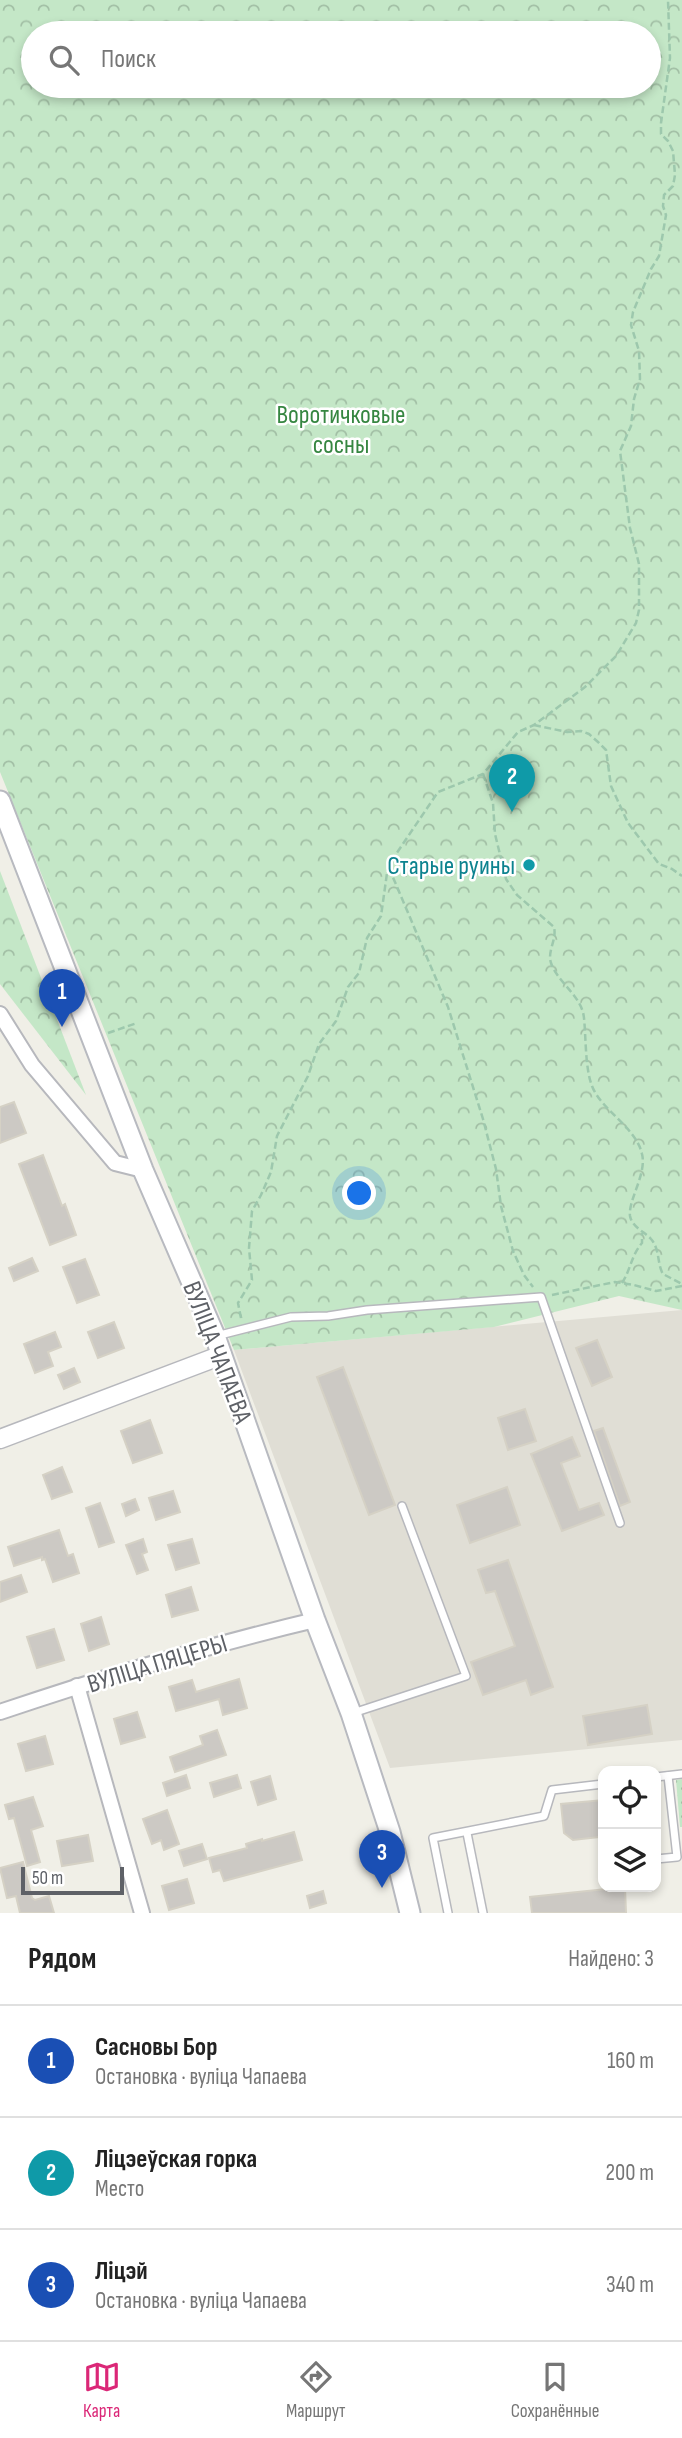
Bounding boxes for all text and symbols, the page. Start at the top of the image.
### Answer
search box [21,21,661,98]
icon: search [45,41,83,79]
text: Поиск [101,44,156,75]
park label: Воротичковые сосны [276,400,406,461]
pin: 2 [489,754,535,812]
place label: Старые руины [387,851,515,882]
marker: Старые руины [521,857,537,873]
pin: 1 [39,969,85,1027]
your location [342,1176,376,1210]
street label: ВУЛІЦА ЧАПАЕВА [175,1277,258,1429]
street label: ВУЛІЦА ПЯЦЕРЫ [84,1628,231,1700]
map controls [598,1766,661,1892]
button: locate [598,1766,661,1829]
button: layers [598,1829,661,1892]
pin: 3 [359,1830,405,1888]
scale bar [21,1864,124,1896]
text: 50 m [32,1867,63,1890]
text: Рядом [28,1941,96,1977]
text: Найдено: 3 [568,1945,654,1973]
text: Сасновы Бор [95,2032,217,2063]
text: 1 [46,2047,56,2075]
text: 160 m [607,2047,654,2075]
text: Остановка · вуліца Чапаева [95,2063,307,2091]
text: Ліцэеўская горка [95,2144,257,2175]
text: 2 [46,2159,56,2187]
text: 200 m [606,2159,654,2187]
text: Место [95,2175,144,2203]
text: Ліцэй [95,2256,148,2287]
text: 3 [46,2271,56,2299]
text: 340 m [606,2271,654,2299]
text: Остановка · вуліца Чапаева [95,2287,307,2315]
tab: Карта [83,2358,121,2423]
tab: Маршрут [286,2358,345,2423]
tab: Сохранённые [511,2358,599,2423]

